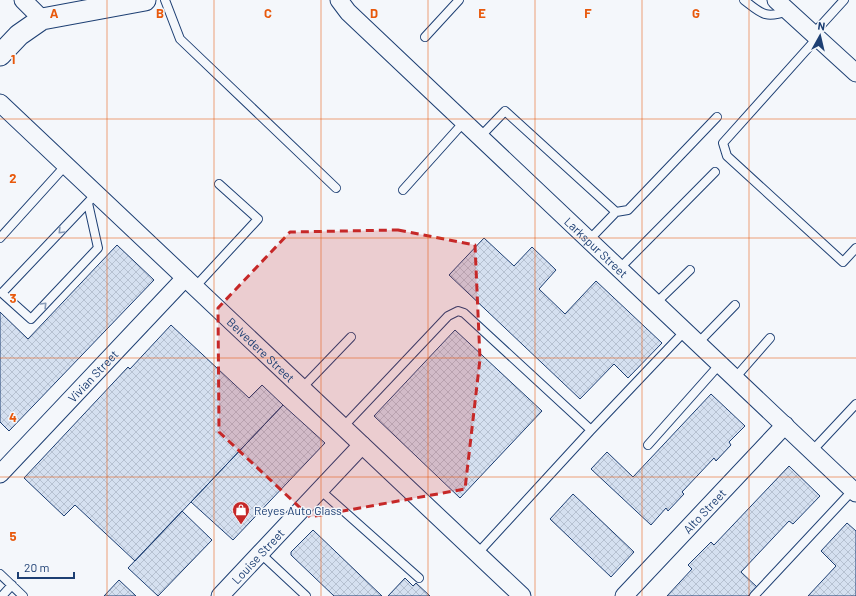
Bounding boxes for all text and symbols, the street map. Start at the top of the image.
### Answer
text: A [50,5,59,21]
text: B [156,5,164,21]
text: C [264,5,272,21]
text: D [370,5,378,21]
text: E [478,5,486,21]
text: F [584,5,592,21]
text: G [692,5,700,21]
north arrow [800,16,840,56]
text: N [817,19,826,33]
text: 1 [11,51,15,67]
text: 2 [9,170,17,186]
street label: Larkspur Street [562,214,631,280]
one-way arrow [58,226,66,234]
text: 3 [9,290,17,306]
one-way arrow [40,302,47,310]
street label: Belvedere Street [224,314,298,385]
street label: Vivian Street [65,347,121,405]
text: 4 [9,409,17,425]
street label: Alto Street [680,486,728,536]
shop icon: Reyes Auto Glass [231,500,251,525]
place label: Reyes Auto Glass [254,503,342,517]
street label: Louise Street [229,526,287,586]
text: 5 [9,528,17,544]
scale bar [18,554,74,580]
text: 20 m [24,560,50,574]

